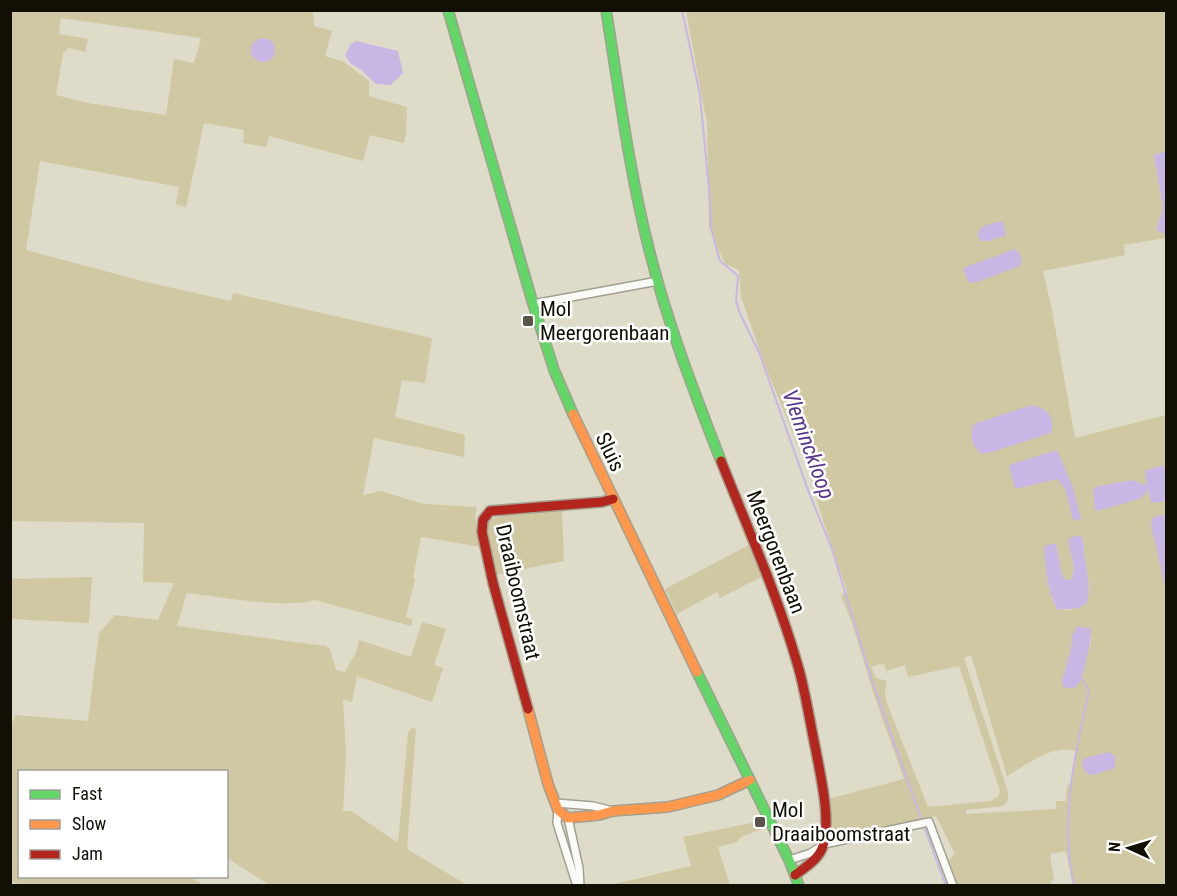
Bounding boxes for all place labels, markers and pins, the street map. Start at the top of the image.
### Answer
place label: Mol Meergorenbaan [540,297,670,345]
marker: Mol Meergorenbaan [521,314,535,328]
place label: Mol Draaiboomstraat [772,798,910,846]
marker: Mol Draaiboomstraat [753,815,767,829]

